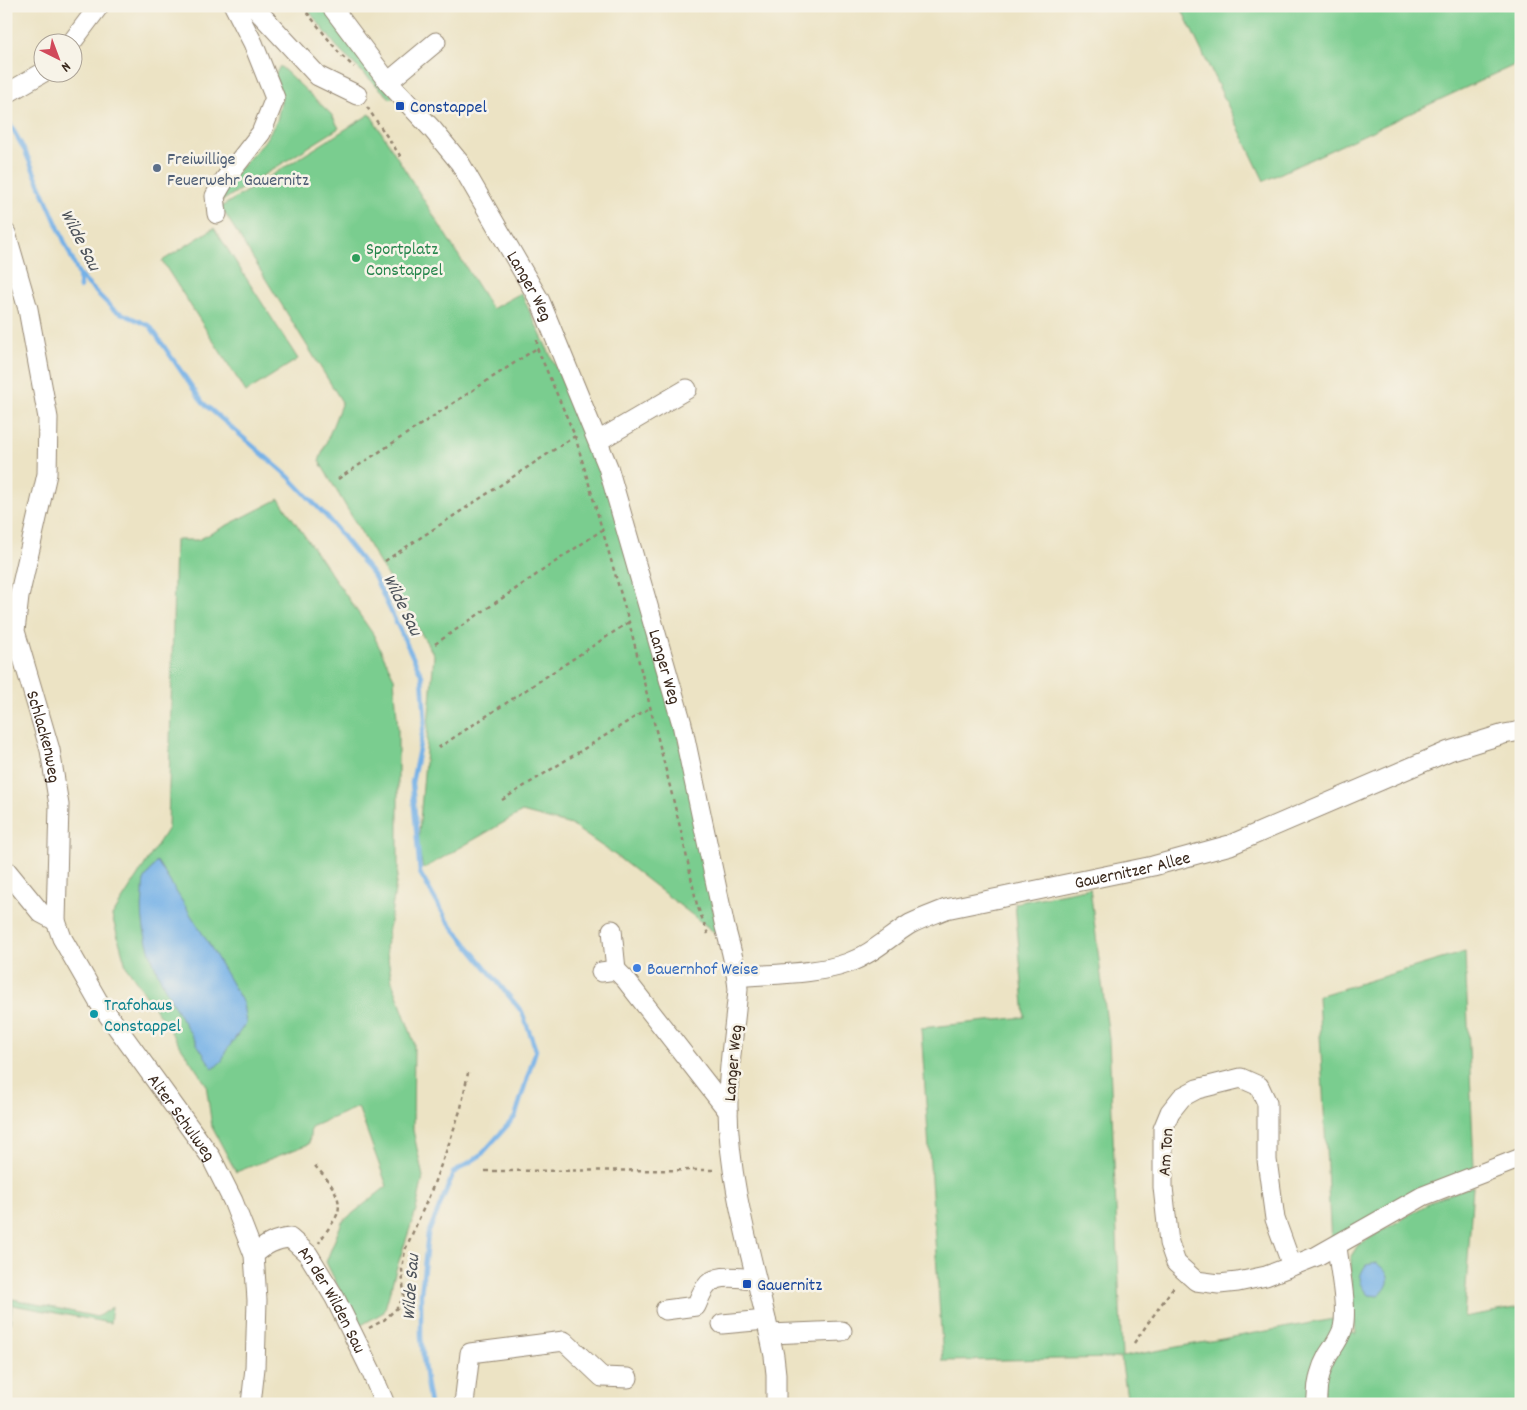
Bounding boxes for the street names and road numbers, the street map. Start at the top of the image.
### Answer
street label: Langer Weg [499,247,557,326]
street label: Langer Weg [640,627,686,708]
street label: Schlackenweg [18,688,65,785]
street label: Gauernitzer Allee [1073,846,1194,897]
street label: Langer Weg [719,1024,750,1103]
street label: Alter Schulweg [140,1070,220,1167]
street label: Am Ton [1153,1127,1182,1177]
street label: An der Wilden Sau [291,1241,370,1358]

